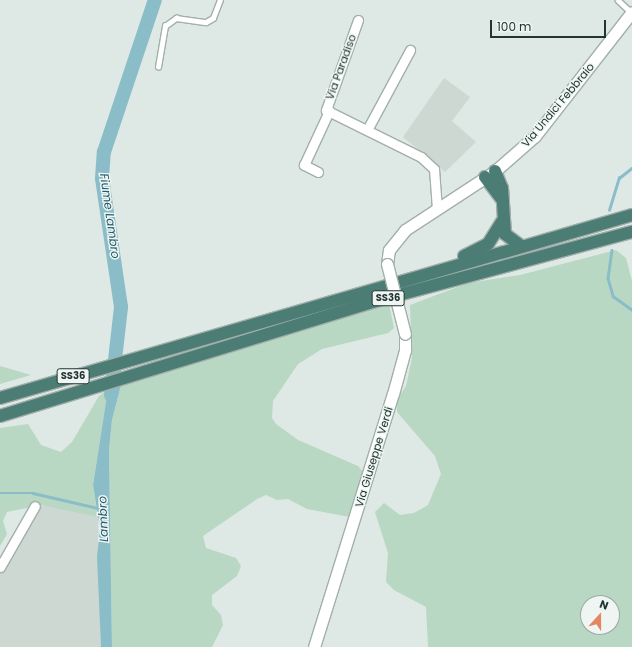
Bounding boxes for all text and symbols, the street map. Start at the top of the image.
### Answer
scale bar [492,12,608,38]
text: 100 m [497,18,531,35]
street label: Via Paradiso [323,32,359,102]
street label: Via Undici Febbraio [519,60,597,150]
water label: Fiume Lambro [97,172,123,260]
road number: SS36 [371,290,405,306]
road number: SS36 [56,368,90,384]
street label: Via Giuseppe Verdi [352,405,396,509]
water label: Lambro [95,496,111,542]
north arrow [580,595,620,635]
text: N [597,596,611,614]

